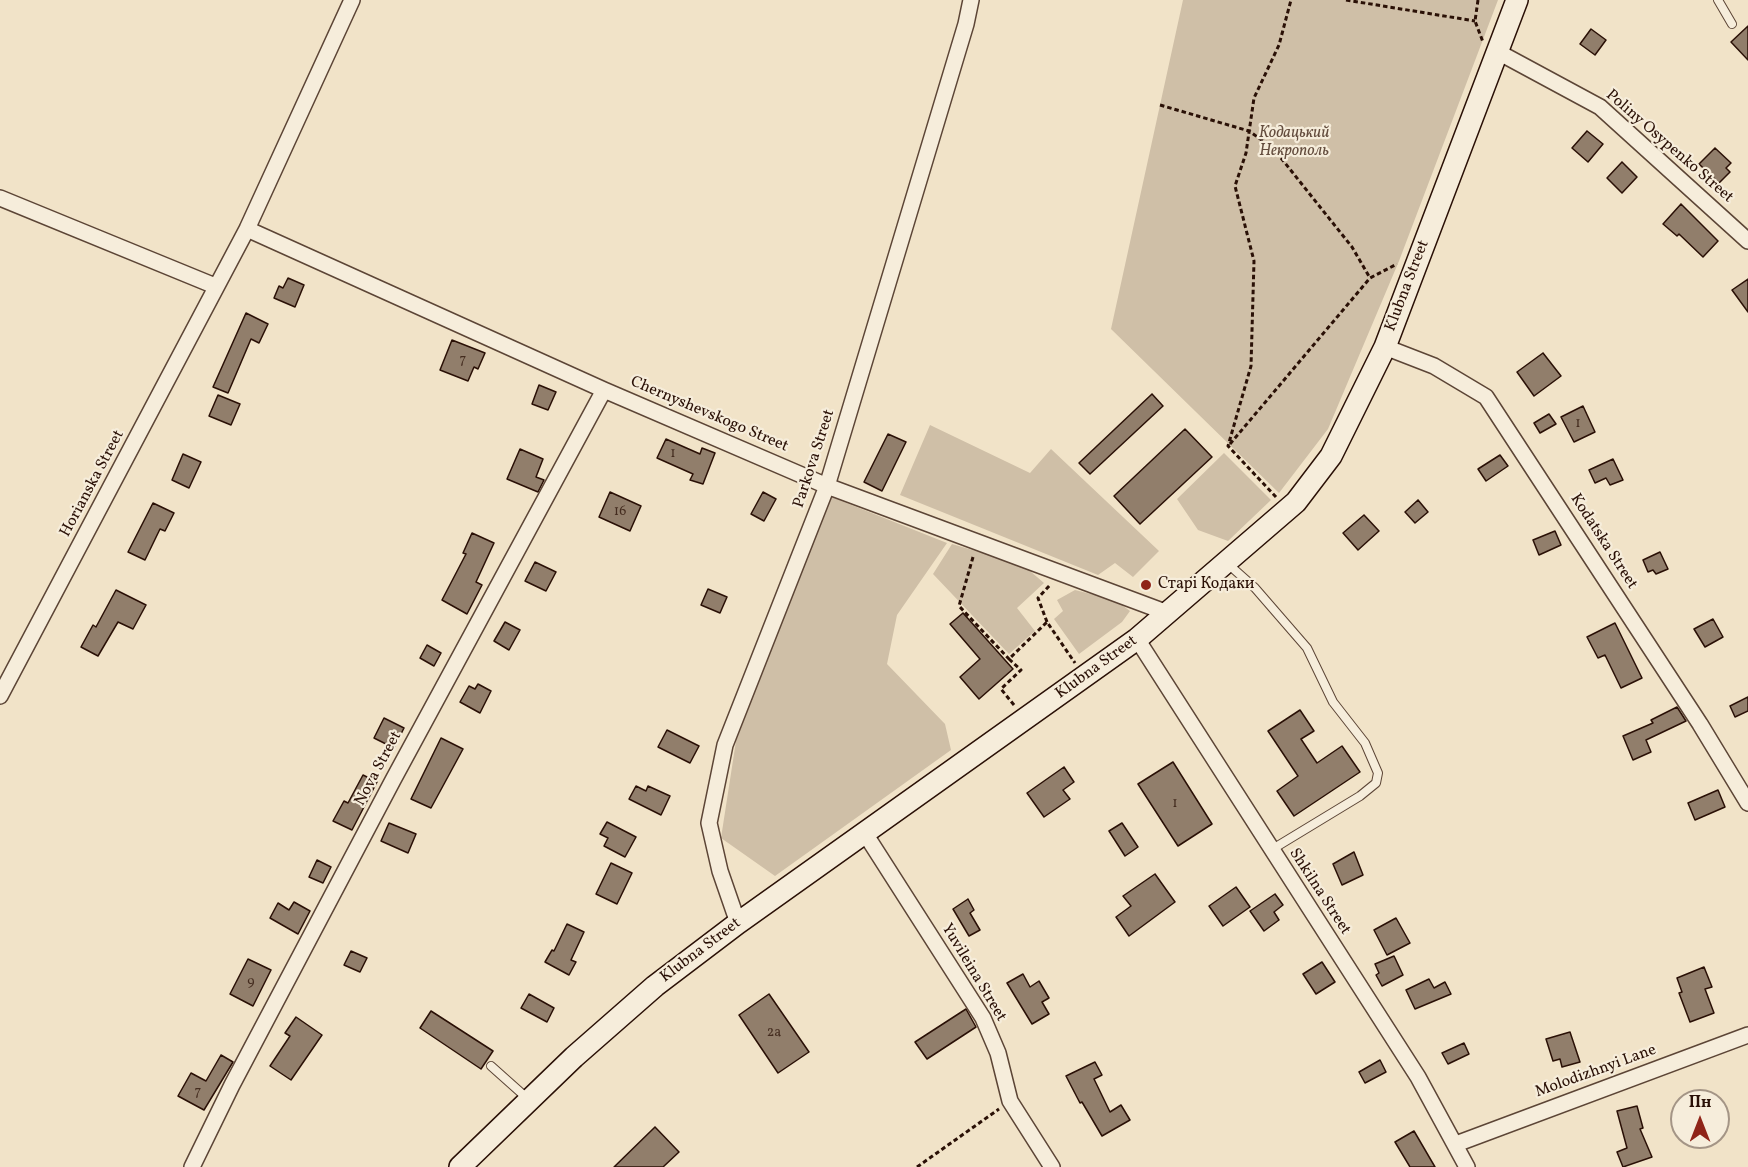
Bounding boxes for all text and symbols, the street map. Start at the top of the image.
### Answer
street label: Poliny Osypenko Street [1601,86,1737,208]
park label: Кодацький Некрополь [1259,124,1329,162]
street label: Klubna Street [1382,238,1434,334]
house number: 7 [460,352,466,368]
street label: Chernyshevskogo Street [627,373,791,457]
street label: Parkova Street [790,407,840,511]
house number: 1 [1575,416,1581,432]
street label: Horianska Street [57,427,129,541]
house number: 1 [670,446,676,462]
street label: Kodatska Street [1565,491,1641,593]
house number: 16 [614,504,626,520]
place label: Старі Кодаки [1158,575,1255,595]
marker: Старі Кодаки [1139,578,1153,592]
street label: Klubna Street [1052,632,1142,704]
street label: Nova Street [351,728,407,810]
house number: 1 [1172,796,1178,812]
street label: Shkilna Street [1284,845,1354,939]
street label: Klubna Street [657,914,745,988]
street label: Yuvileina Street [936,921,1010,1025]
house number: 9 [247,974,255,990]
house number: 2а [767,1025,781,1041]
street label: Molodizhnyi Lane [1533,1041,1659,1103]
house number: 7 [195,1084,201,1100]
north arrow [1670,1089,1730,1149]
text: Пн [1689,1092,1711,1114]

